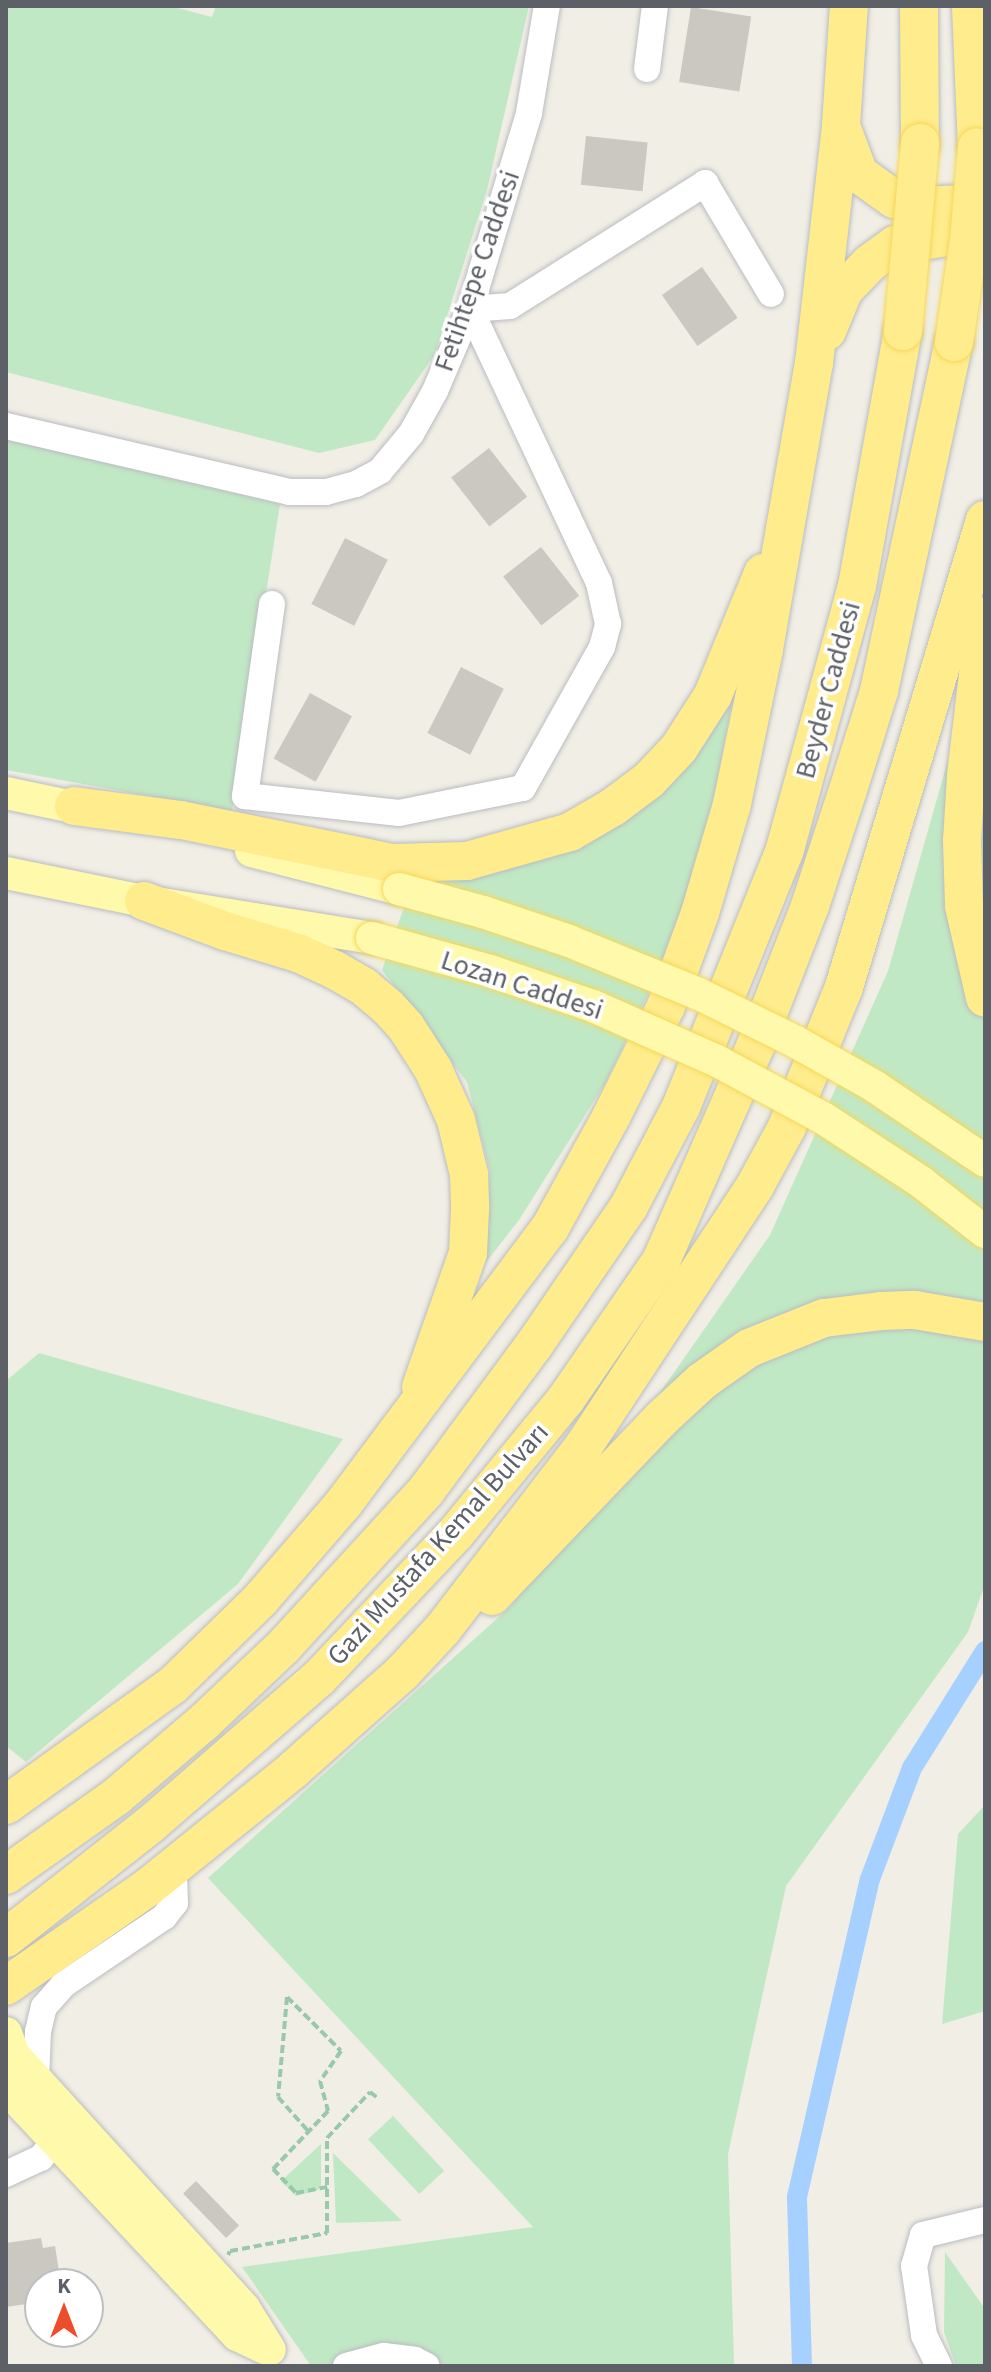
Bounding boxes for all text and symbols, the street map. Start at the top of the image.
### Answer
street label: Fetihtepe Caddesi [427,166,527,376]
street label: Beyder Caddesi [788,598,868,782]
street label: Lozan Caddesi [437,943,607,1027]
street label: Gazi Mustafa Kemal Bulvarı [320,1416,556,1672]
north arrow [24,2268,104,2348]
text: K [57,2270,71,2302]

